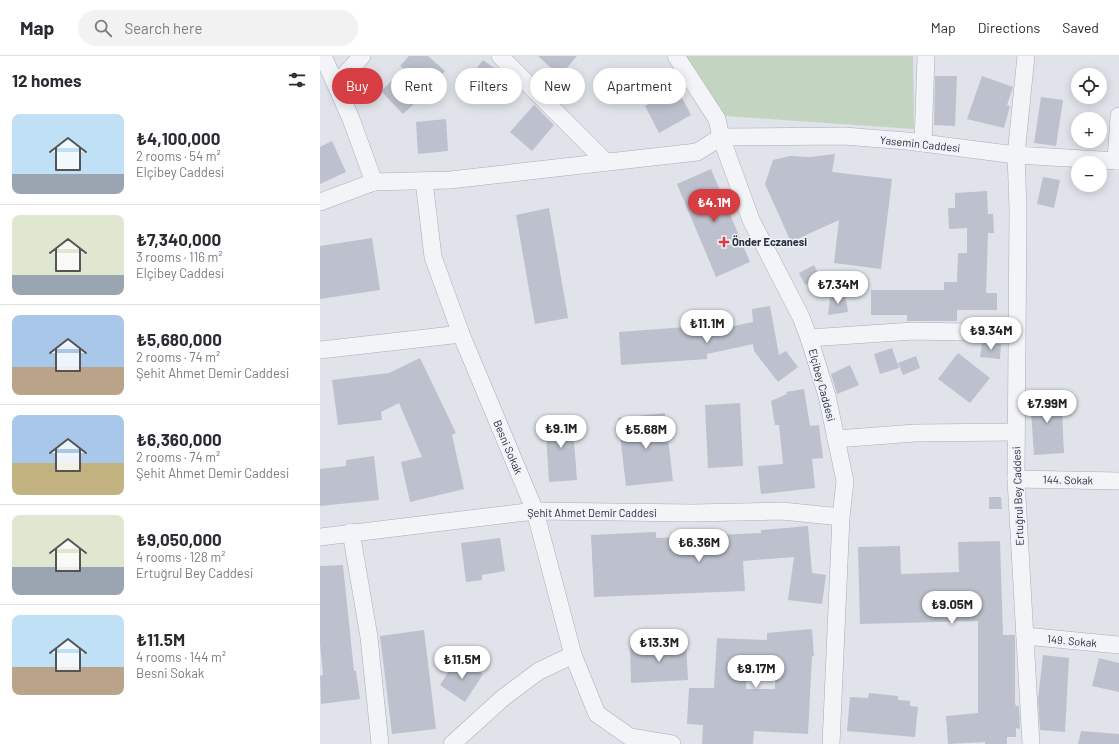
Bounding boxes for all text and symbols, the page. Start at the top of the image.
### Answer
search box [78,10,358,46]
text: Map [20,16,54,39]
icon: search [92,17,114,39]
text: Search here [124,19,202,37]
text: Map [931,19,956,36]
text: Directions [978,19,1040,36]
text: Saved [1062,19,1099,36]
chip: Buy [332,68,383,104]
chip: Rent [391,68,447,104]
chip: Filters [455,68,522,104]
chip: New [530,68,585,104]
chip: Apartment [593,68,686,104]
map controls [1071,68,1107,192]
button: locate [1071,68,1107,104]
icon: filters [286,69,308,91]
text: 12 homes [12,70,82,90]
button: + [1071,112,1107,148]
text: ₺4,100,000 [136,128,220,148]
icon: home [44,130,92,178]
street label: Yasemin Caddesi [879,133,961,154]
text: 2 rooms · 54 m² [136,148,221,164]
button: − [1071,156,1107,192]
text: Elçibey Caddesi [136,164,224,180]
pin: ₺4.1M [686,189,742,223]
text: ₺4.1M [697,194,731,210]
text: ₺7,340,000 [136,229,221,249]
icon: home [44,231,92,279]
place label: Önder Eczanesi [732,235,807,248]
marker: Önder Eczanesi [719,237,729,247]
text: 3 rooms · 116 m² [136,249,223,265]
text: Elçibey Caddesi [136,265,224,281]
pin: ₺7.34M [805,271,871,305]
text: ₺7.34M [817,276,859,292]
pin: ₺11.1M [674,310,740,344]
text: ₺11.1M [689,315,725,331]
pin: ₺9.34M [958,317,1024,351]
text: ₺9.34M [969,322,1013,338]
text: ₺5,680,000 [136,329,222,349]
icon: home [44,331,92,379]
street label: Elçibey Caddesi [807,347,838,423]
text: 2 rooms · 74 m² [136,349,220,365]
text: Şehit Ahmet Demir Caddesi [136,365,289,381]
pin: ₺7.99M [1014,390,1080,424]
text: ₺7.99M [1027,395,1067,411]
pin: ₺9.1M [533,415,589,449]
pin: ₺5.68M [613,416,679,450]
street label: Besni Sokak [491,418,526,476]
text: ₺9.1M [545,420,577,436]
text: ₺5.68M [625,421,667,437]
text: ₺6,360,000 [136,429,222,449]
icon: home [44,431,92,479]
street label: Ertuğrul Bey Caddesi [1009,446,1026,546]
text: 2 rooms · 74 m² [136,449,220,465]
text: Şehit Ahmet Demir Caddesi [136,465,289,481]
street label: 144. Sokak [1043,473,1094,486]
street label: Şehit Ahmet Demir Caddesi [527,506,657,519]
text: ₺9,050,000 [136,529,222,549]
pin: ₺6.36M [666,529,732,563]
icon: home [44,531,92,579]
text: ₺6.36M [678,534,720,550]
text: 4 rooms · 128 m² [136,549,225,565]
text: Ertuğrul Bey Caddesi [136,565,253,581]
pin: ₺9.05M [919,591,985,625]
text: ₺9.05M [931,596,973,612]
text: ₺11.5M [136,629,185,649]
pin: ₺13.3M [626,629,692,663]
icon: home [44,631,92,679]
street label: 149. Sokak [1047,632,1098,649]
text: ₺13.3M [639,634,679,650]
pin: ₺11.5M [429,646,495,680]
text: 4 rooms · 144 m² [136,649,226,665]
text: ₺11.5M [443,651,481,667]
pin: ₺9.17M [723,655,789,689]
text: ₺9.17M [736,660,776,676]
text: Besni Sokak [136,665,204,681]

